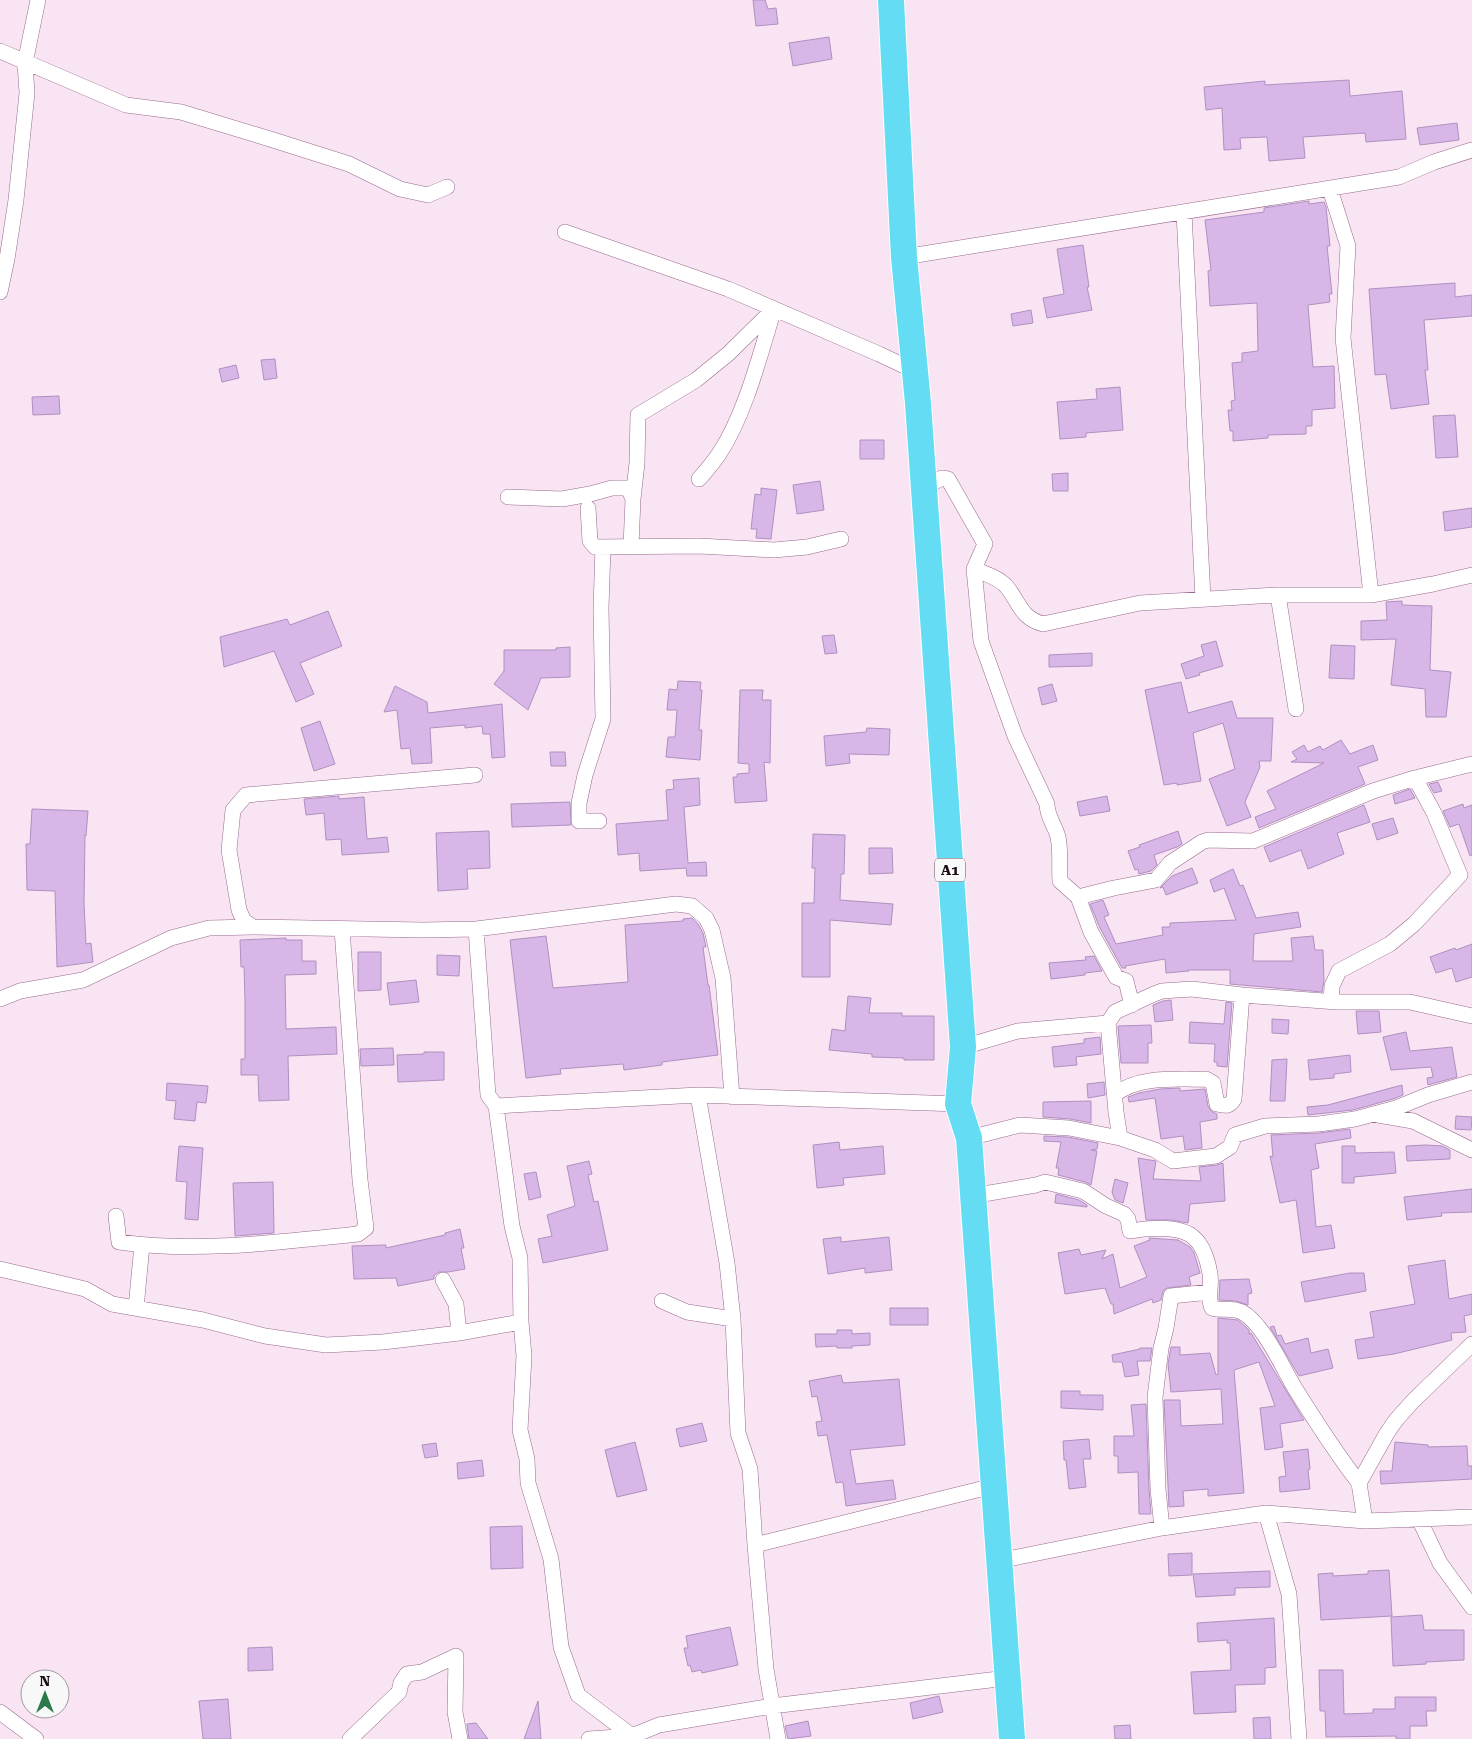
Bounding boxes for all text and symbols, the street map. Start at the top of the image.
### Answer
road number: A1 [935,858,965,882]
north arrow [20,1669,70,1719]
text: N [40,1673,51,1689]

